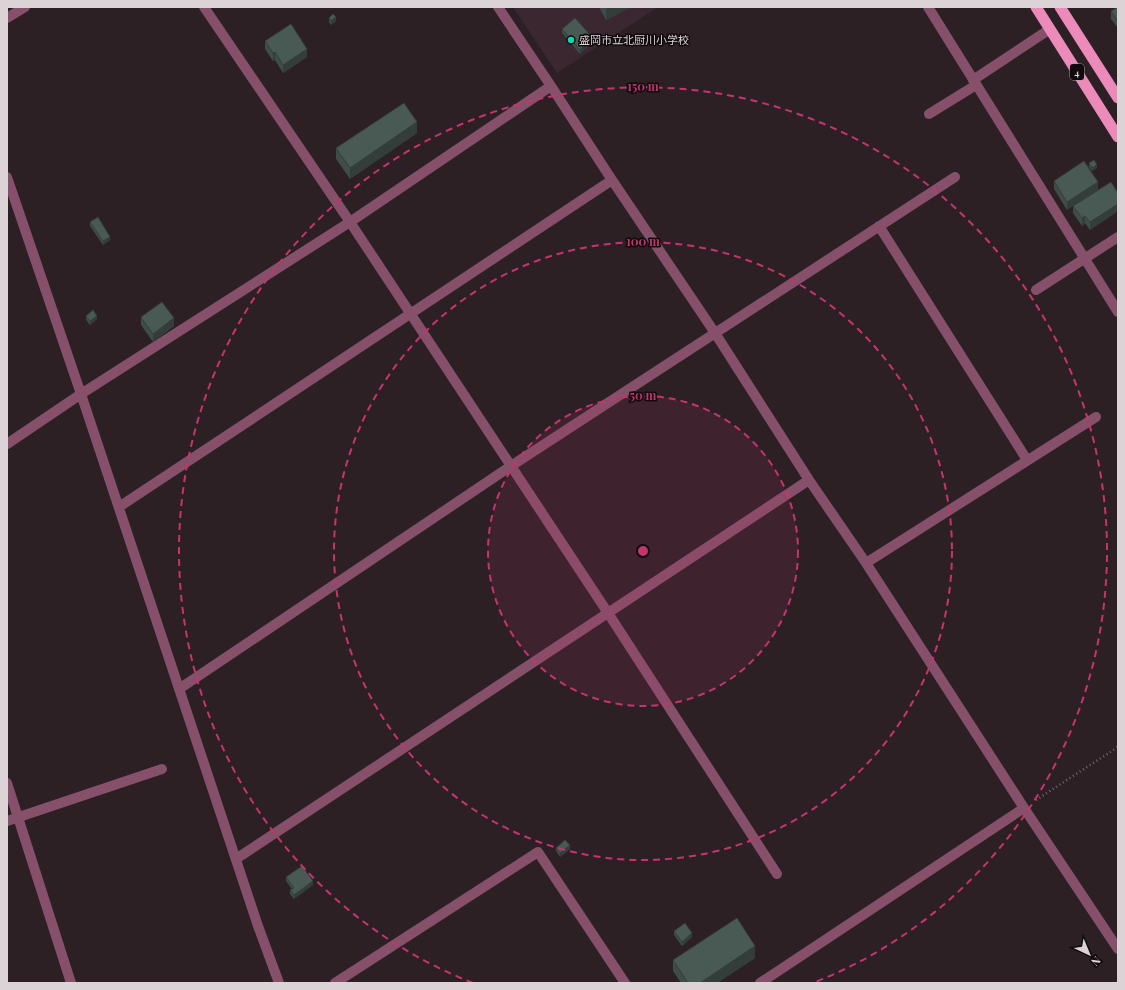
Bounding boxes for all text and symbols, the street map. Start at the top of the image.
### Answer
place label: 盛岡市立北厨川小学校 [579,32,689,47]
marker: 盛岡市立北厨川小学校 [566,35,576,45]
road number: 4 [1070,64,1084,80]
text: 150 m [627,78,659,94]
text: 100 m [626,233,660,249]
text: 50 m [630,387,657,403]
centre of rings [636,544,650,558]
north arrow [1069,934,1109,974]
text: N [1088,953,1104,970]

